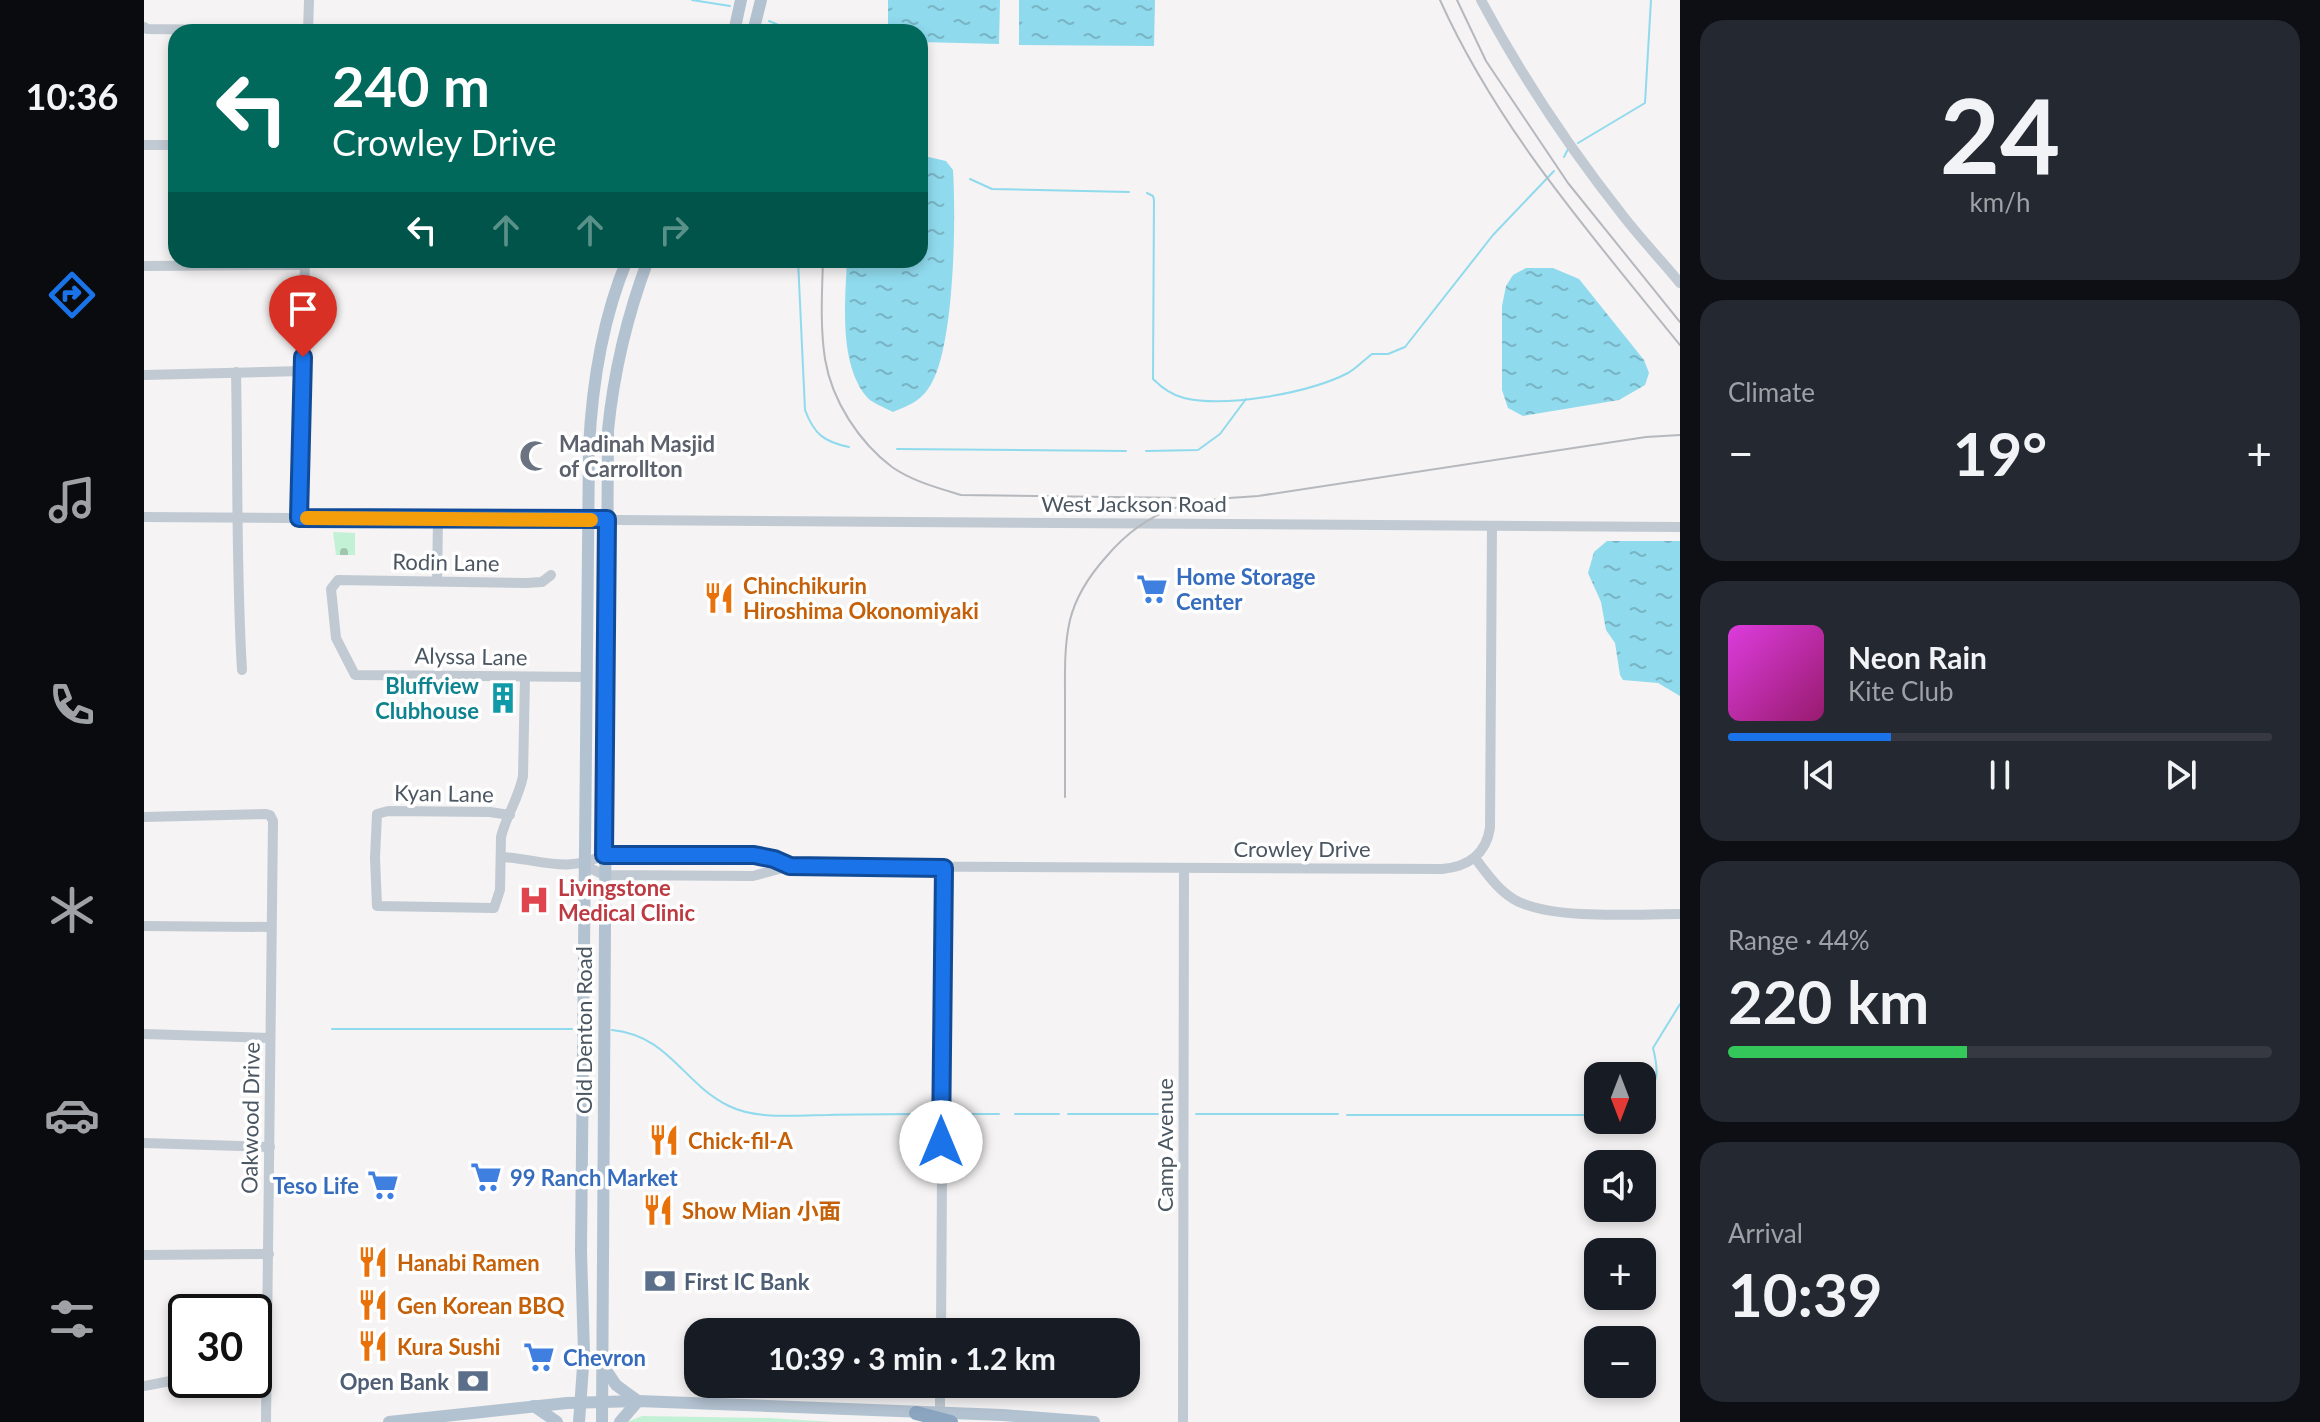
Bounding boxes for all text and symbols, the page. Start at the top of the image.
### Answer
text: 240 m [332,52,490,119]
icon: left [200,56,304,160]
text: 24 [1940,71,2060,196]
text: 10:36 [26,74,118,118]
text: Crowley Drive [332,120,556,164]
text: km/h [1970,186,2030,218]
icon: left [400,208,444,252]
icon: ahead [484,208,528,252]
icon: ahead [568,208,612,252]
icon: right [652,208,696,252]
icon: directions [44,267,100,323]
pin [269,275,337,357]
icon: arrive [281,287,325,331]
text: Climate [1728,376,1815,408]
text: 19° [1953,417,2047,489]
text: − [1728,427,1754,479]
text: + [2246,427,2272,479]
place label: Madinah Masjid of Carrollton [559,430,715,482]
mosque icon: Madinah Masjid of Carrollton [518,439,552,473]
icon: music [44,472,100,528]
street label: West Jackson Road [1041,490,1227,517]
street label: Rodin Lane [392,548,500,576]
place label: Home Storage Center [1176,563,1316,615]
place label: Chinchikurin Hiroshima Okonomiyaki [743,572,979,624]
supermarket icon: Home Storage Center [1135,572,1169,606]
restaurant icon: Chinchikurin Hiroshima Okonomiyaki [702,581,736,615]
text: Neon Rain [1848,639,1987,675]
street label: Alyssa Lane [414,642,528,670]
place label: Bluffview Clubhouse [375,672,479,724]
text: Kite Club [1848,675,1954,707]
icon: phone [44,677,100,733]
building icon: Bluffview Clubhouse [486,681,520,715]
icon: previous [1797,753,1841,797]
icon: pause [1978,753,2022,797]
icon: next [2159,753,2203,797]
street label: Kyan Lane [394,779,494,807]
street label: Crowley Drive [1233,835,1371,862]
place label: Livingstone Medical Clinic [558,874,695,926]
icon: climate [44,882,100,938]
hospital icon: Livingstone Medical Clinic [517,883,551,917]
text: Range · 44% [1728,924,1870,956]
street label: Old Denton Road [570,946,597,1114]
text: 220 km [1728,965,1929,1037]
street label: Oakwood Drive [235,1042,265,1194]
north arrow [1584,1062,1656,1134]
map controls [1584,1062,1656,1398]
street label: Camp Avenue [1151,1078,1178,1212]
icon: car [44,1087,100,1143]
position arrow [899,1100,983,1184]
restaurant icon: Chick-fil-A [647,1123,681,1157]
place label: Chick-fil-A [688,1127,794,1154]
button: sound [1584,1150,1656,1222]
supermarket icon: 99 Ranch Market [469,1160,503,1194]
place label: 99 Ranch Market [510,1164,678,1191]
supermarket icon: Teso Life [366,1168,400,1202]
place label: Teso Life [273,1172,359,1199]
restaurant icon: Show Mian 小面 [641,1193,675,1227]
place label: Show Mian 小面 [682,1197,840,1224]
text: Arrival [1728,1217,1803,1249]
button: + [1584,1238,1656,1310]
restaurant icon: Hanabi Ramen [356,1245,390,1279]
place label: Hanabi Ramen [397,1249,540,1276]
text: 10:39 [1728,1258,1883,1330]
bank icon: First IC Bank [643,1264,677,1298]
place label: First IC Bank [684,1268,810,1295]
restaurant icon: Gen Korean BBQ [356,1288,390,1322]
icon: filters [44,1291,100,1347]
place label: Gen Korean BBQ [397,1292,565,1319]
speed limit sign: 30 [168,1294,272,1398]
button: − [1584,1326,1656,1398]
restaurant icon: Kura Sushi [356,1329,390,1363]
place label: Kura Sushi [397,1333,500,1360]
supermarket icon: Chevron [522,1340,556,1374]
text: 10:39 · 3 min · 1.2 km [768,1340,1056,1376]
place label: Chevron [563,1344,646,1371]
bank icon: Open Bank [456,1364,490,1398]
place label: Open Bank [340,1368,449,1395]

